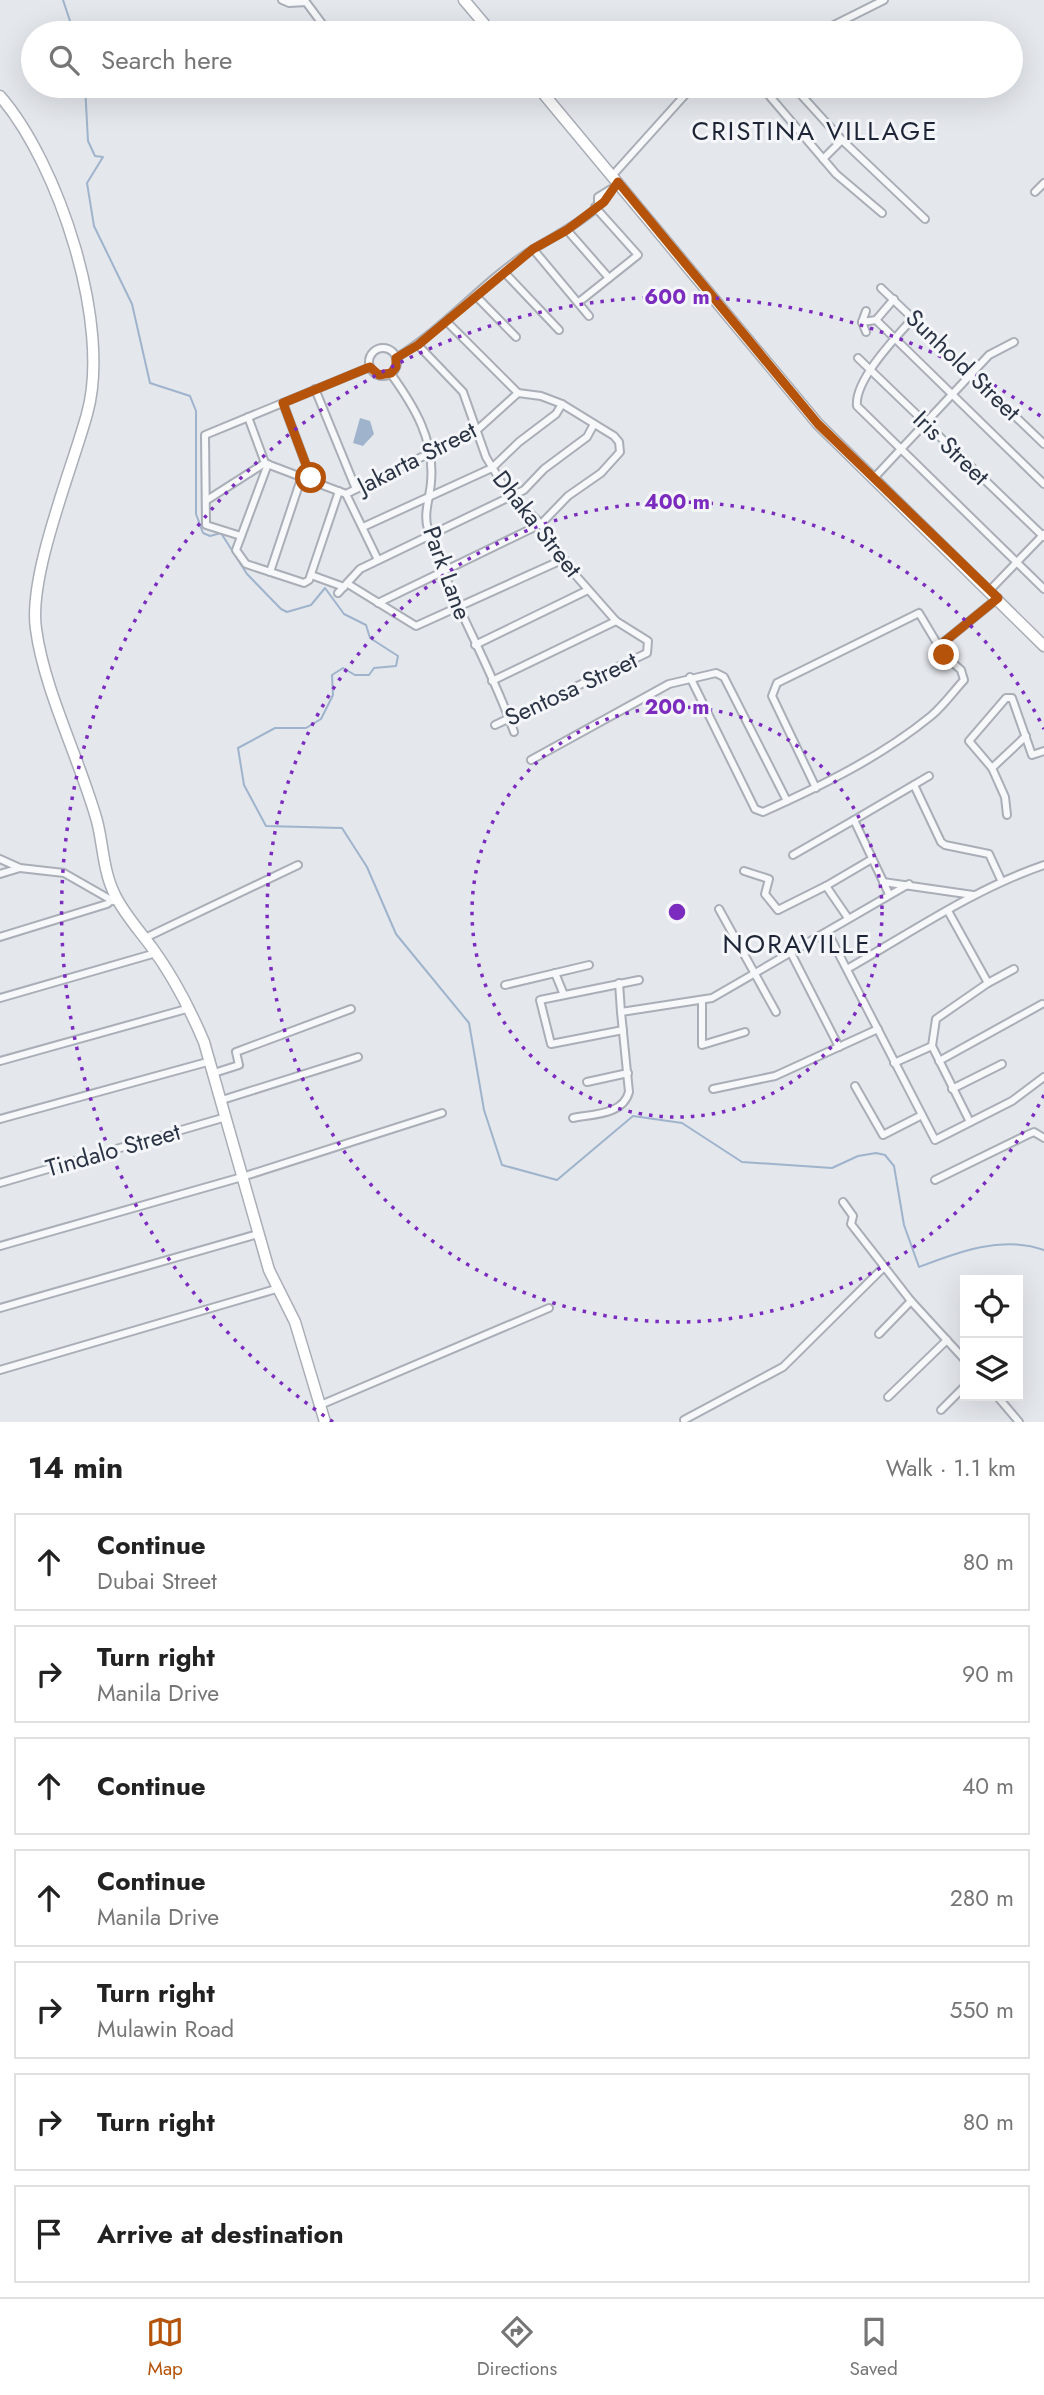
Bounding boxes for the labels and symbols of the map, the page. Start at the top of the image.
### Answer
district label: CRISTINA VILLAGE [691,112,939,150]
text: 600 m [644,282,710,312]
street label: Sunhold Street [898,301,1029,429]
street label: Iris Street [905,402,998,493]
street label: Jakarta Street [348,412,483,504]
route start [295,462,326,493]
street label: Dhaka Street [484,463,590,585]
text: 400 m [644,487,710,517]
street label: Park Lane [414,521,481,625]
route end [928,639,959,670]
street label: Sentosa Street [499,642,643,735]
text: 200 m [644,692,710,722]
centre of rings [665,900,689,924]
district label: NORAVILLE [722,925,872,963]
street label: Tindalo Street [42,1114,184,1185]

